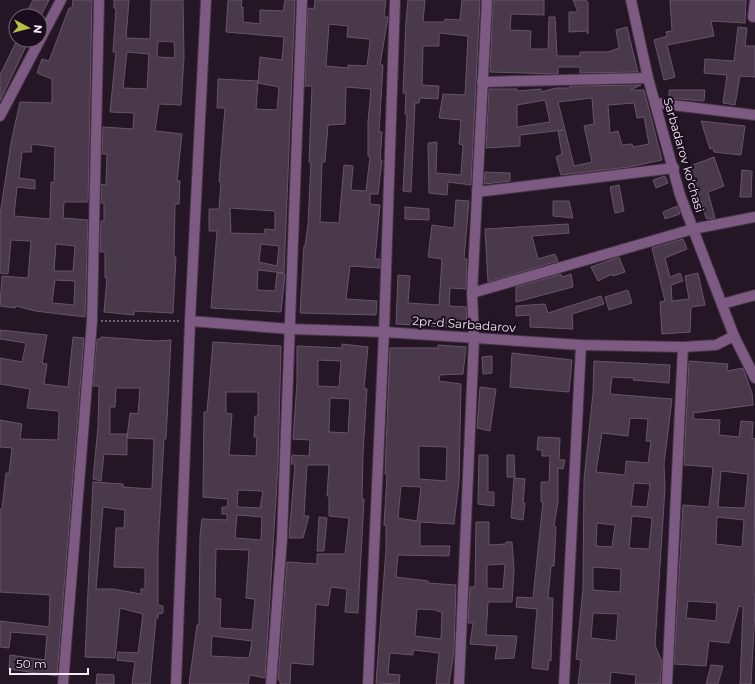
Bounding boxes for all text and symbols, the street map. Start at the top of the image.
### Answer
north arrow [8,8,48,48]
text: N [30,24,45,34]
street label: Sarbadarov ko'chasi [660,96,708,214]
street label: 2pr-d Sarbadarov [412,313,517,335]
scale bar [10,650,88,676]
text: 50 m [16,656,47,671]

